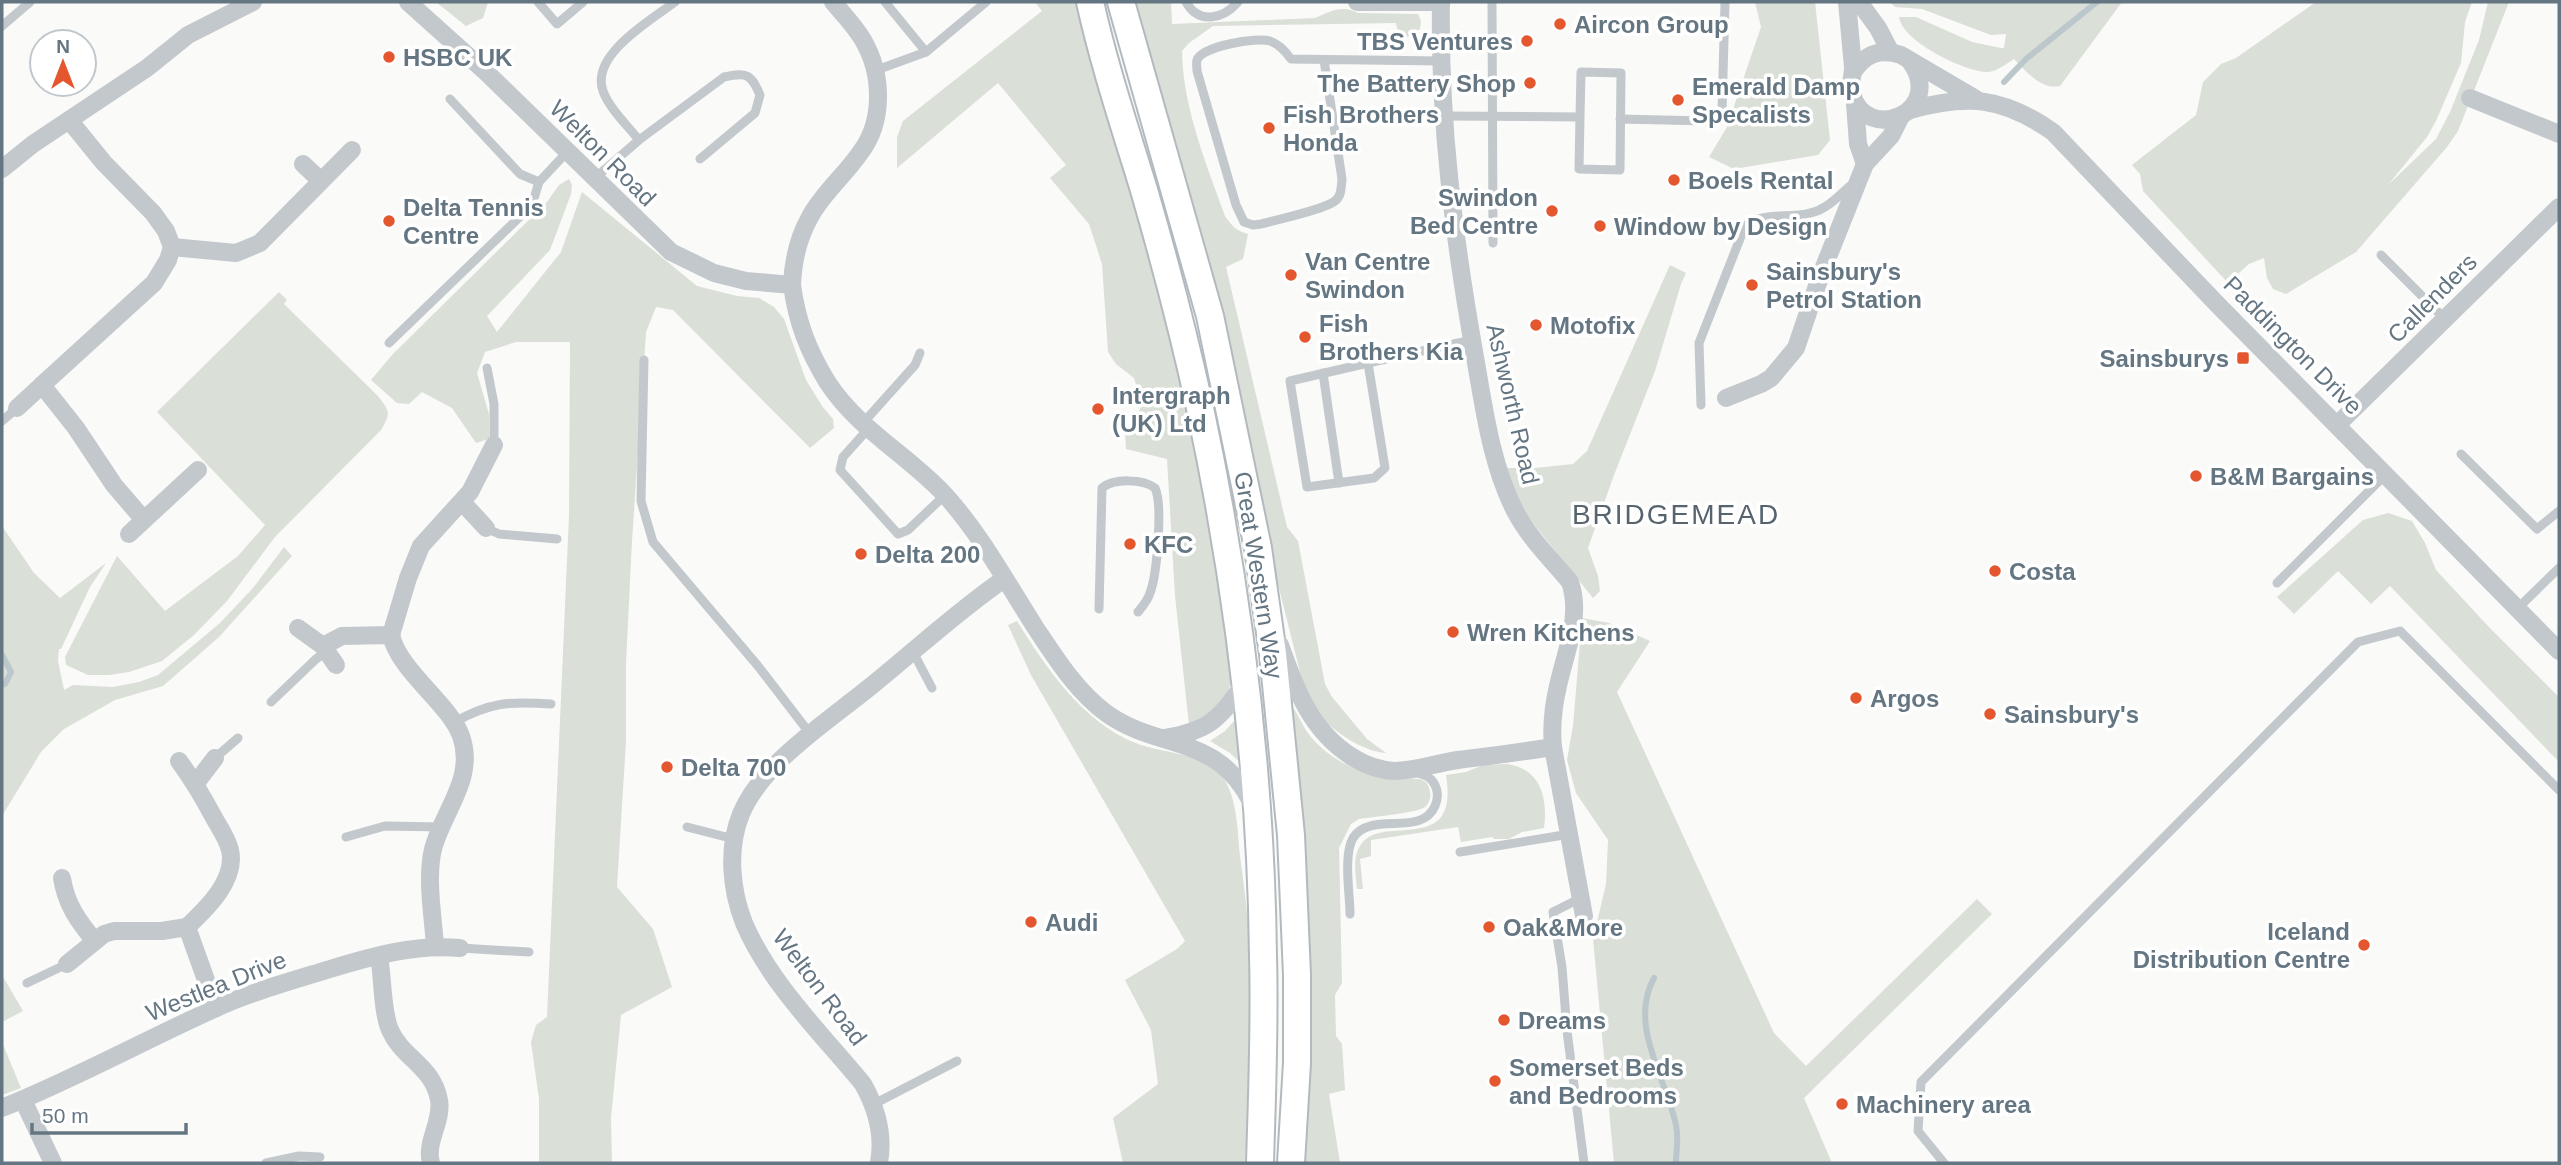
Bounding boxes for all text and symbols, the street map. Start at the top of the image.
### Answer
place label: Aircon Group [1574,11,1729,38]
marker: Aircon Group [1552,16,1568,32]
north arrow [28,28,98,98]
place label: TBS Ventures [1357,28,1513,55]
marker: TBS Ventures [1519,33,1535,49]
text: N [56,36,70,57]
place label: HSBC UK [403,44,513,71]
marker: HSBC UK [381,49,397,65]
place label: The Battery Shop [1317,70,1516,97]
place label: Emerald Damp Specalists [1692,73,1860,128]
marker: The Battery Shop [1522,75,1538,91]
marker: Emerald Damp Specalists [1670,92,1686,108]
street label: Welton Road [545,95,661,211]
place label: Fish Brothers Honda [1283,101,1439,156]
marker: Fish Brothers Honda [1261,120,1277,136]
place label: Boels Rental [1688,167,1833,194]
marker: Boels Rental [1666,172,1682,188]
place label: Swindon Bed Centre [1410,184,1538,239]
place label: Delta Tennis Centre [403,194,544,249]
marker: Swindon Bed Centre [1544,203,1560,219]
marker: Delta Tennis Centre [381,213,397,229]
place label: Window by Design [1614,213,1827,240]
marker: Window by Design [1592,218,1608,234]
place label: Van Centre Swindon [1305,248,1430,303]
street label: Callenders [2382,248,2482,348]
place label: Sainsbury's Petrol Station [1766,258,1922,313]
marker: Van Centre Swindon [1283,267,1299,283]
street label: Paddington Drive [2218,270,2368,420]
marker: Sainsbury's Petrol Station [1744,277,1760,293]
place label: Fish Brothers Kia [1319,310,1464,365]
place label: Motofix [1550,312,1636,339]
marker: Motofix [1528,317,1544,333]
street label: Ashworth Road [1481,321,1545,487]
marker: Fish Brothers Kia [1297,329,1313,345]
place label: Sainsburys [2100,345,2229,372]
marker: Sainsburys [2235,350,2251,366]
place label: Intergraph (UK) Ltd [1112,382,1231,437]
marker: Intergraph (UK) Ltd [1090,401,1106,417]
place label: B&M Bargains [2210,463,2374,490]
marker: B&M Bargains [2188,468,2204,484]
street label: Great Western Way [1229,469,1289,681]
district label: BRIDGEMEAD [1572,499,1780,530]
place label: KFC [1144,531,1193,558]
marker: KFC [1122,536,1138,552]
place label: Delta 200 [875,541,980,568]
marker: Delta 200 [853,546,869,562]
place label: Costa [2009,558,2076,585]
marker: Costa [1987,563,2003,579]
place label: Wren Kitchens [1467,619,1635,646]
marker: Wren Kitchens [1445,624,1461,640]
place label: Argos [1870,685,1939,712]
marker: Argos [1848,690,1864,706]
place label: Sainsbury's [2004,701,2139,728]
marker: Sainsbury's [1982,706,1998,722]
place label: Delta 700 [681,754,786,781]
marker: Delta 700 [659,759,675,775]
place label: Audi [1045,909,1098,936]
marker: Audi [1023,914,1039,930]
place label: Oak&More [1503,914,1623,941]
place label: Iceland Distribution Centre [2133,918,2350,973]
marker: Oak&More [1481,919,1497,935]
street label: Welton Road [768,924,872,1050]
marker: Iceland Distribution Centre [2356,937,2372,953]
street label: Westlea Drive [142,946,290,1026]
place label: Dreams [1518,1007,1606,1034]
marker: Dreams [1496,1012,1512,1028]
place label: Somerset Beds and Bedrooms [1509,1054,1684,1109]
marker: Somerset Beds and Bedrooms [1487,1073,1503,1089]
place label: Machinery area [1856,1091,2031,1118]
scale bar [32,1092,186,1136]
marker: Machinery area [1834,1096,1850,1112]
text: 50 m [42,1104,89,1127]

